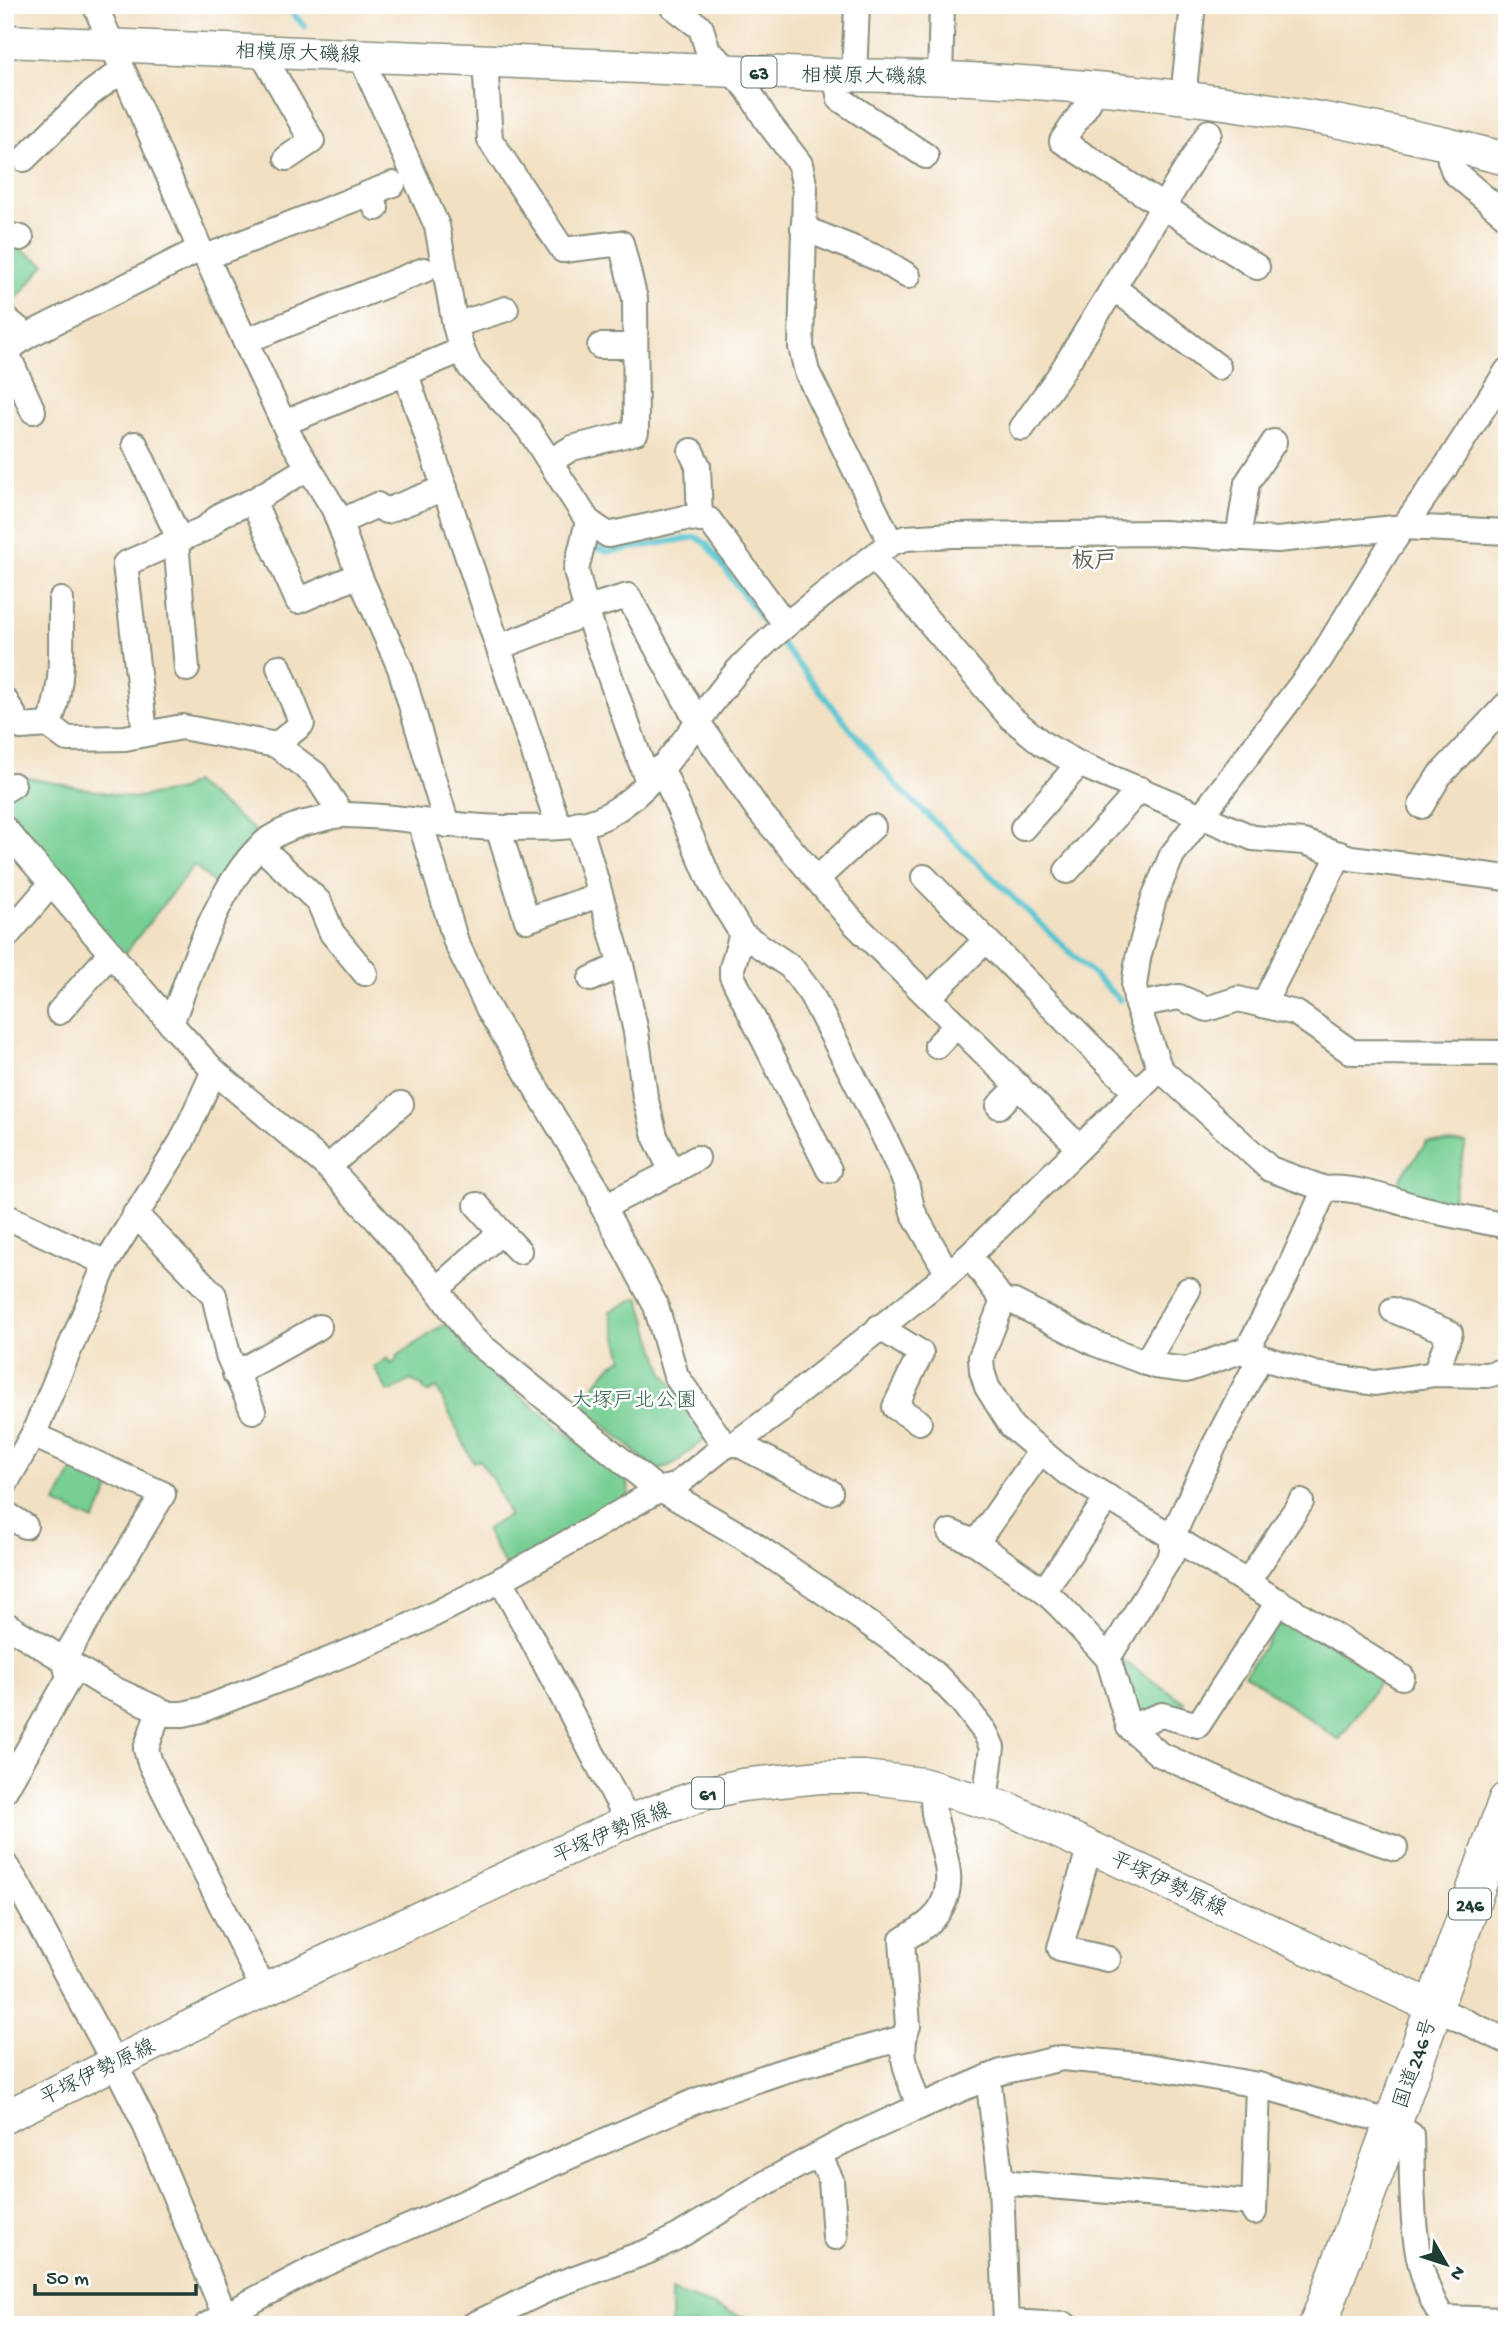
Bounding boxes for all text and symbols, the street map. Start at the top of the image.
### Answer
street label: 相模原大磯線 [234,40,361,70]
road number: 63 [742,57,776,88]
street label: 相模原大磯線 [801,64,927,92]
district label: 板戸 [1071,548,1117,576]
park label: 大塚戸北公園 [571,1389,697,1415]
road number: 61 [692,1778,724,1809]
street label: 平塚伊勢原線 [549,1797,675,1871]
street label: 平塚伊勢原線 [1105,1846,1231,1924]
road number: 246 [1449,1888,1491,1920]
street label: 国道246号 [1389,2015,1444,2113]
street label: 平塚伊勢原線 [36,2033,161,2113]
north arrow [1410,2228,1480,2298]
scale bar [35,2253,196,2297]
text: N [1444,2260,1469,2285]
text: 50 m [46,2268,89,2293]

